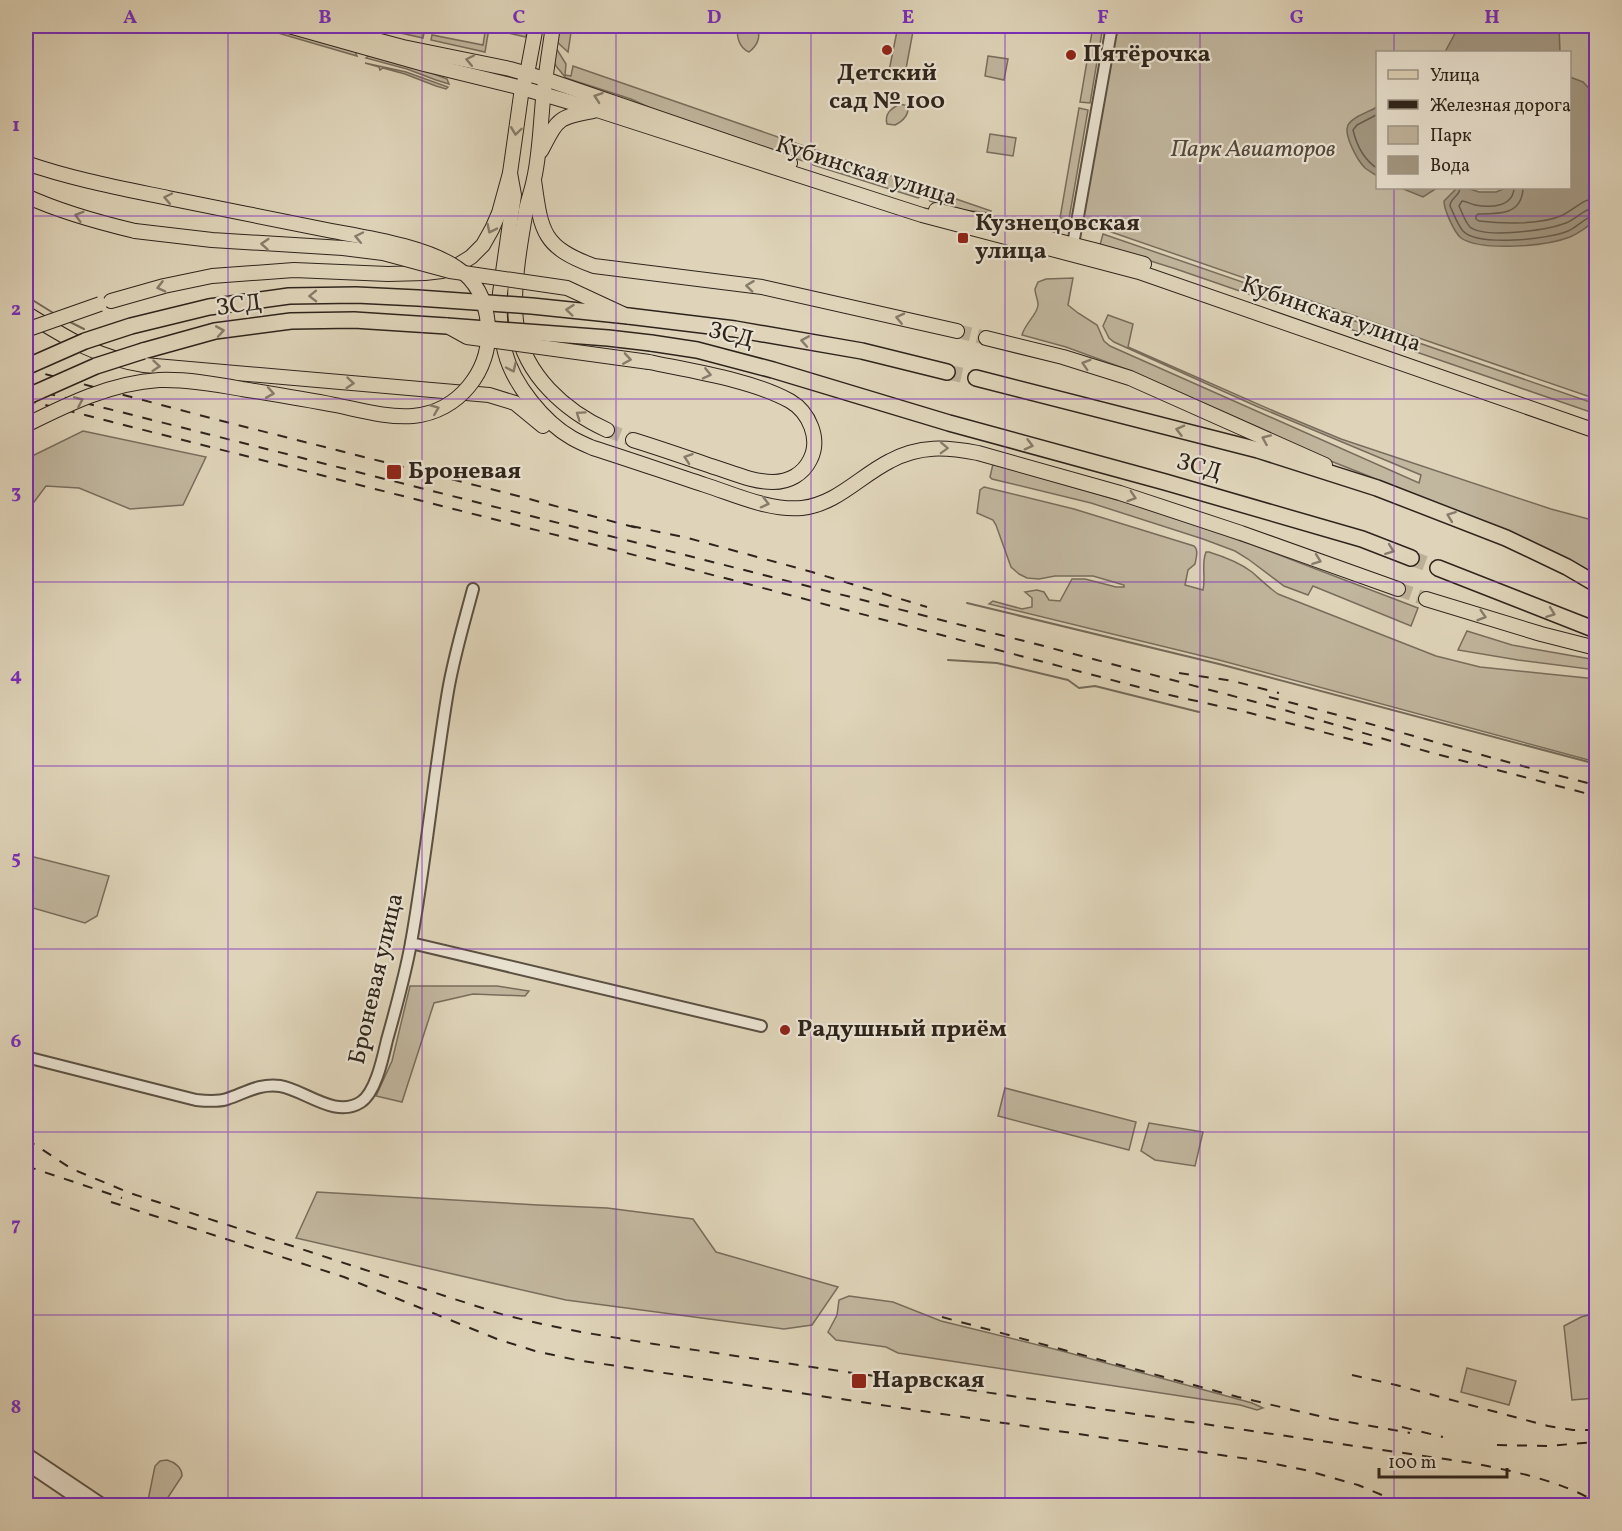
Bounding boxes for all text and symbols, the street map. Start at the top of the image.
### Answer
text: A [123,4,137,32]
text: B [318,4,332,32]
text: C [513,4,526,32]
text: D [707,4,721,32]
text: E [902,4,914,32]
text: F [1097,4,1109,32]
text: G [1290,4,1304,32]
text: H [1484,4,1500,32]
place label: Пятёрочка [1083,38,1211,72]
marker: Детский сад № 100 [880,43,894,57]
marker: Пятёрочка [1064,48,1078,62]
legend [1376,51,1571,189]
one-way arrow [466,54,476,67]
place label: Детский сад № 100 [829,57,945,119]
text: Улица [1430,64,1480,89]
one-way arrow [593,91,604,104]
text: Железная дорога [1430,94,1571,119]
text: 1 [12,112,20,140]
text: Парк [1430,124,1472,149]
one-way arrow [510,126,522,135]
street label: Кубинская улица [771,128,961,216]
park label: Парк Авиаторов [1170,133,1336,167]
text: Вода [1430,154,1470,179]
one-way arrow [163,192,173,205]
place label: Кузнецовская улица [975,207,1140,269]
one-way arrow [74,211,85,223]
one-way arrow [487,222,499,233]
one-way arrow [354,231,364,244]
marker: Кузнецовская улица [956,231,970,245]
one-way arrow [260,238,269,251]
street label: Кубинская улица [1236,268,1426,362]
one-way arrow [157,280,167,293]
one-way arrow [746,280,755,293]
street label: ЗСД [214,286,264,326]
one-way arrow [308,289,317,302]
text: 2 [11,296,21,324]
one-way arrow [565,304,575,317]
one-way arrow [896,312,906,325]
street label: ЗСД [704,314,758,358]
one-way arrow [215,325,225,338]
one-way arrow [800,335,810,348]
one-way arrow [623,352,632,364]
one-way arrow [151,359,160,372]
one-way arrow [1081,359,1092,372]
one-way arrow [504,361,516,372]
one-way arrow [701,367,711,380]
one-way arrow [345,376,355,389]
one-way arrow [265,387,274,399]
one-way arrow [73,396,84,408]
one-way arrow [429,404,440,416]
one-way arrow [576,411,587,422]
one-way arrow [1175,425,1185,438]
one-way arrow [1261,434,1272,446]
one-way arrow [1023,438,1034,450]
one-way arrow [940,442,949,455]
street label: ЗСД [1172,445,1226,491]
one-way arrow [683,453,694,465]
place label: Броневая [408,455,521,489]
marker: Броневая [385,463,403,481]
text: 3 [11,479,21,507]
one-way arrow [1126,490,1137,503]
one-way arrow [760,496,770,509]
one-way arrow [1447,511,1457,524]
one-way arrow [1384,543,1395,555]
one-way arrow [1311,552,1322,565]
one-way arrow [1545,605,1556,618]
one-way arrow [1476,609,1487,621]
text: 4 [10,662,22,690]
text: 5 [11,845,21,873]
street label: Броневая улица [341,890,413,1068]
place label: Радушный приём [797,1013,1007,1047]
marker: Радушный приём [778,1023,792,1037]
text: 6 [11,1028,22,1056]
text: 7 [11,1211,21,1239]
place label: Нарвская [872,1364,985,1398]
marker: Нарвская [850,1372,868,1390]
text: 8 [11,1394,21,1422]
scale bar [1379,1441,1506,1479]
text: 100 m [1388,1451,1437,1476]

